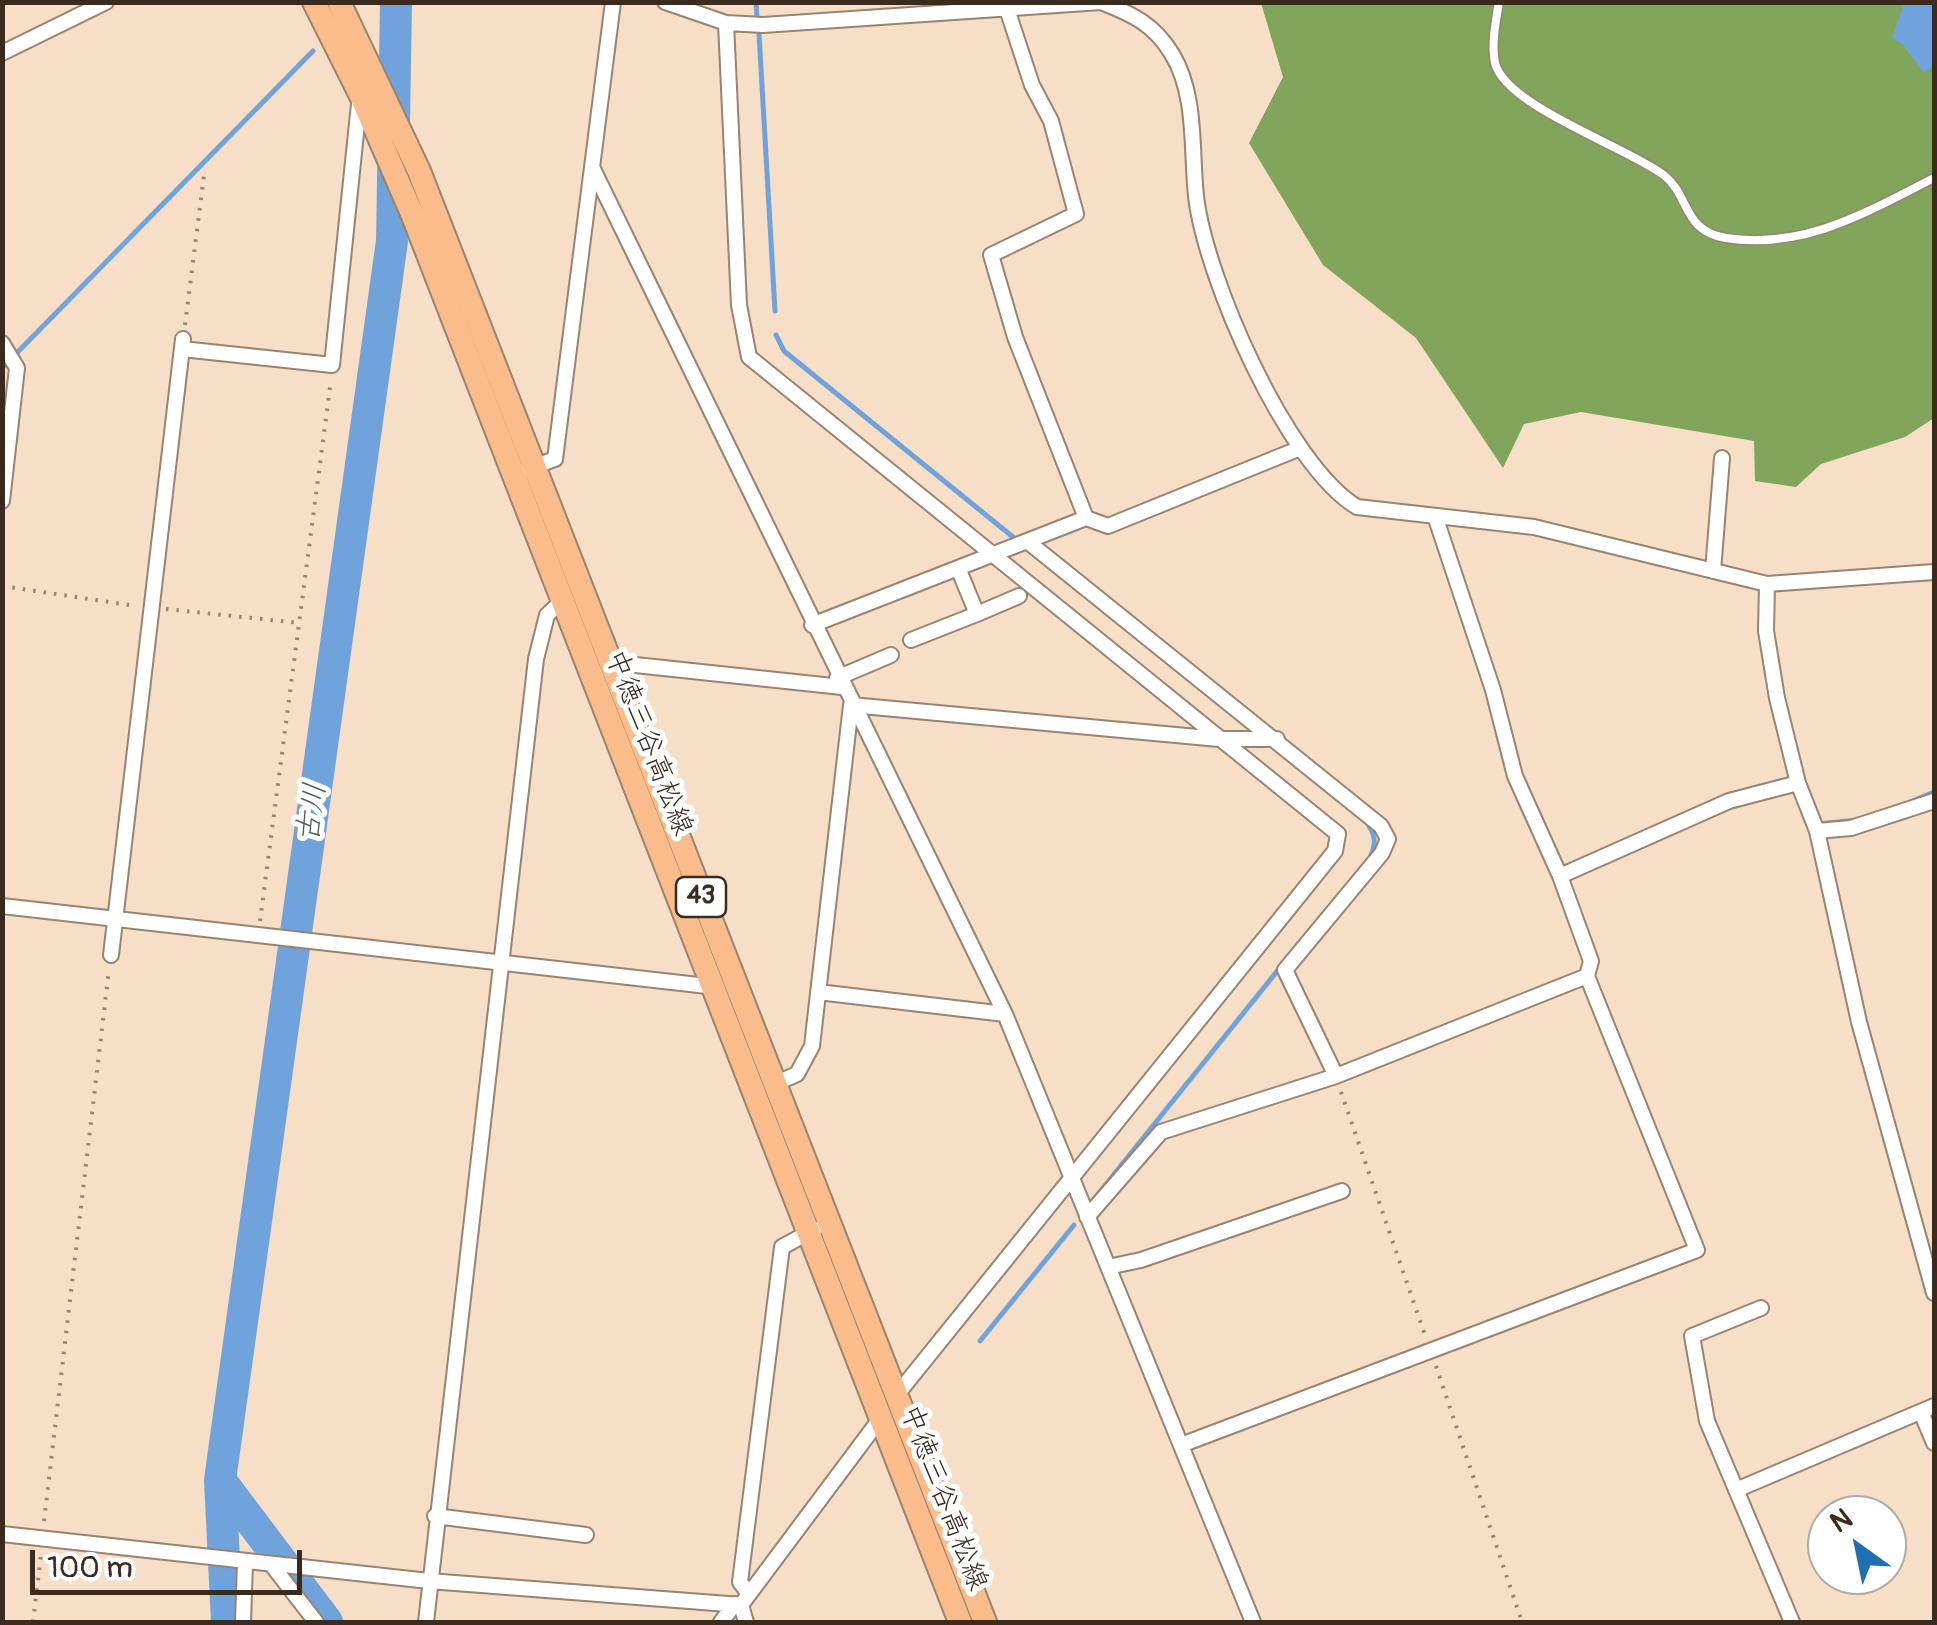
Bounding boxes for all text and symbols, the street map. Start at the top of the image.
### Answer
street label: 中徳三谷高松線 [597,645,699,841]
water label: 古川 [291,781,335,845]
road number: 43 [676,877,726,917]
street label: 中徳三谷高松線 [892,1400,994,1596]
north arrow [1807,1495,1907,1595]
text: N [1824,1501,1859,1541]
scale bar [35,1530,308,1592]
text: 100 m [47,1549,133,1586]

